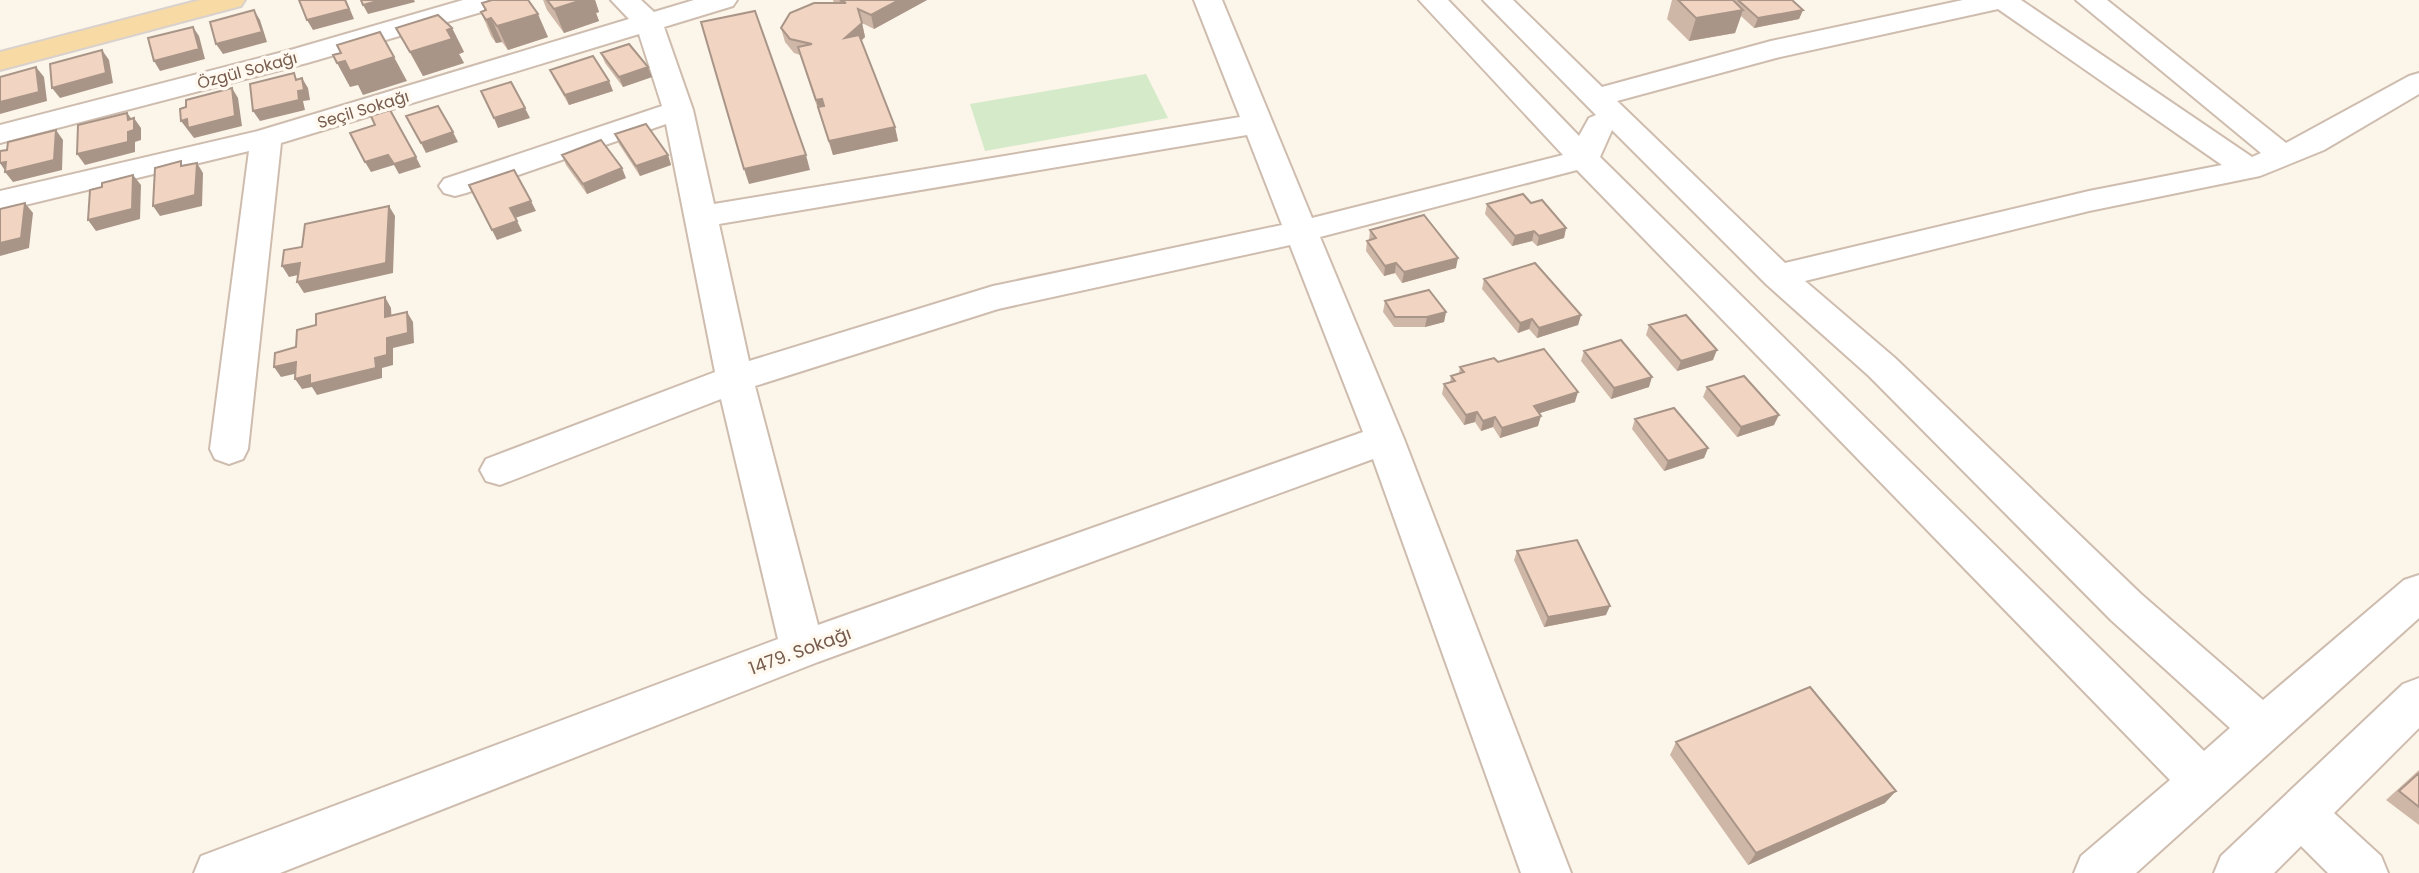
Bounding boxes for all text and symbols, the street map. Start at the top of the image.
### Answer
street label: Özgül Sokağı [195,46,300,95]
street label: Seçil Sokağı [315,85,412,134]
street label: 1479. Sokağı [745,620,854,681]

